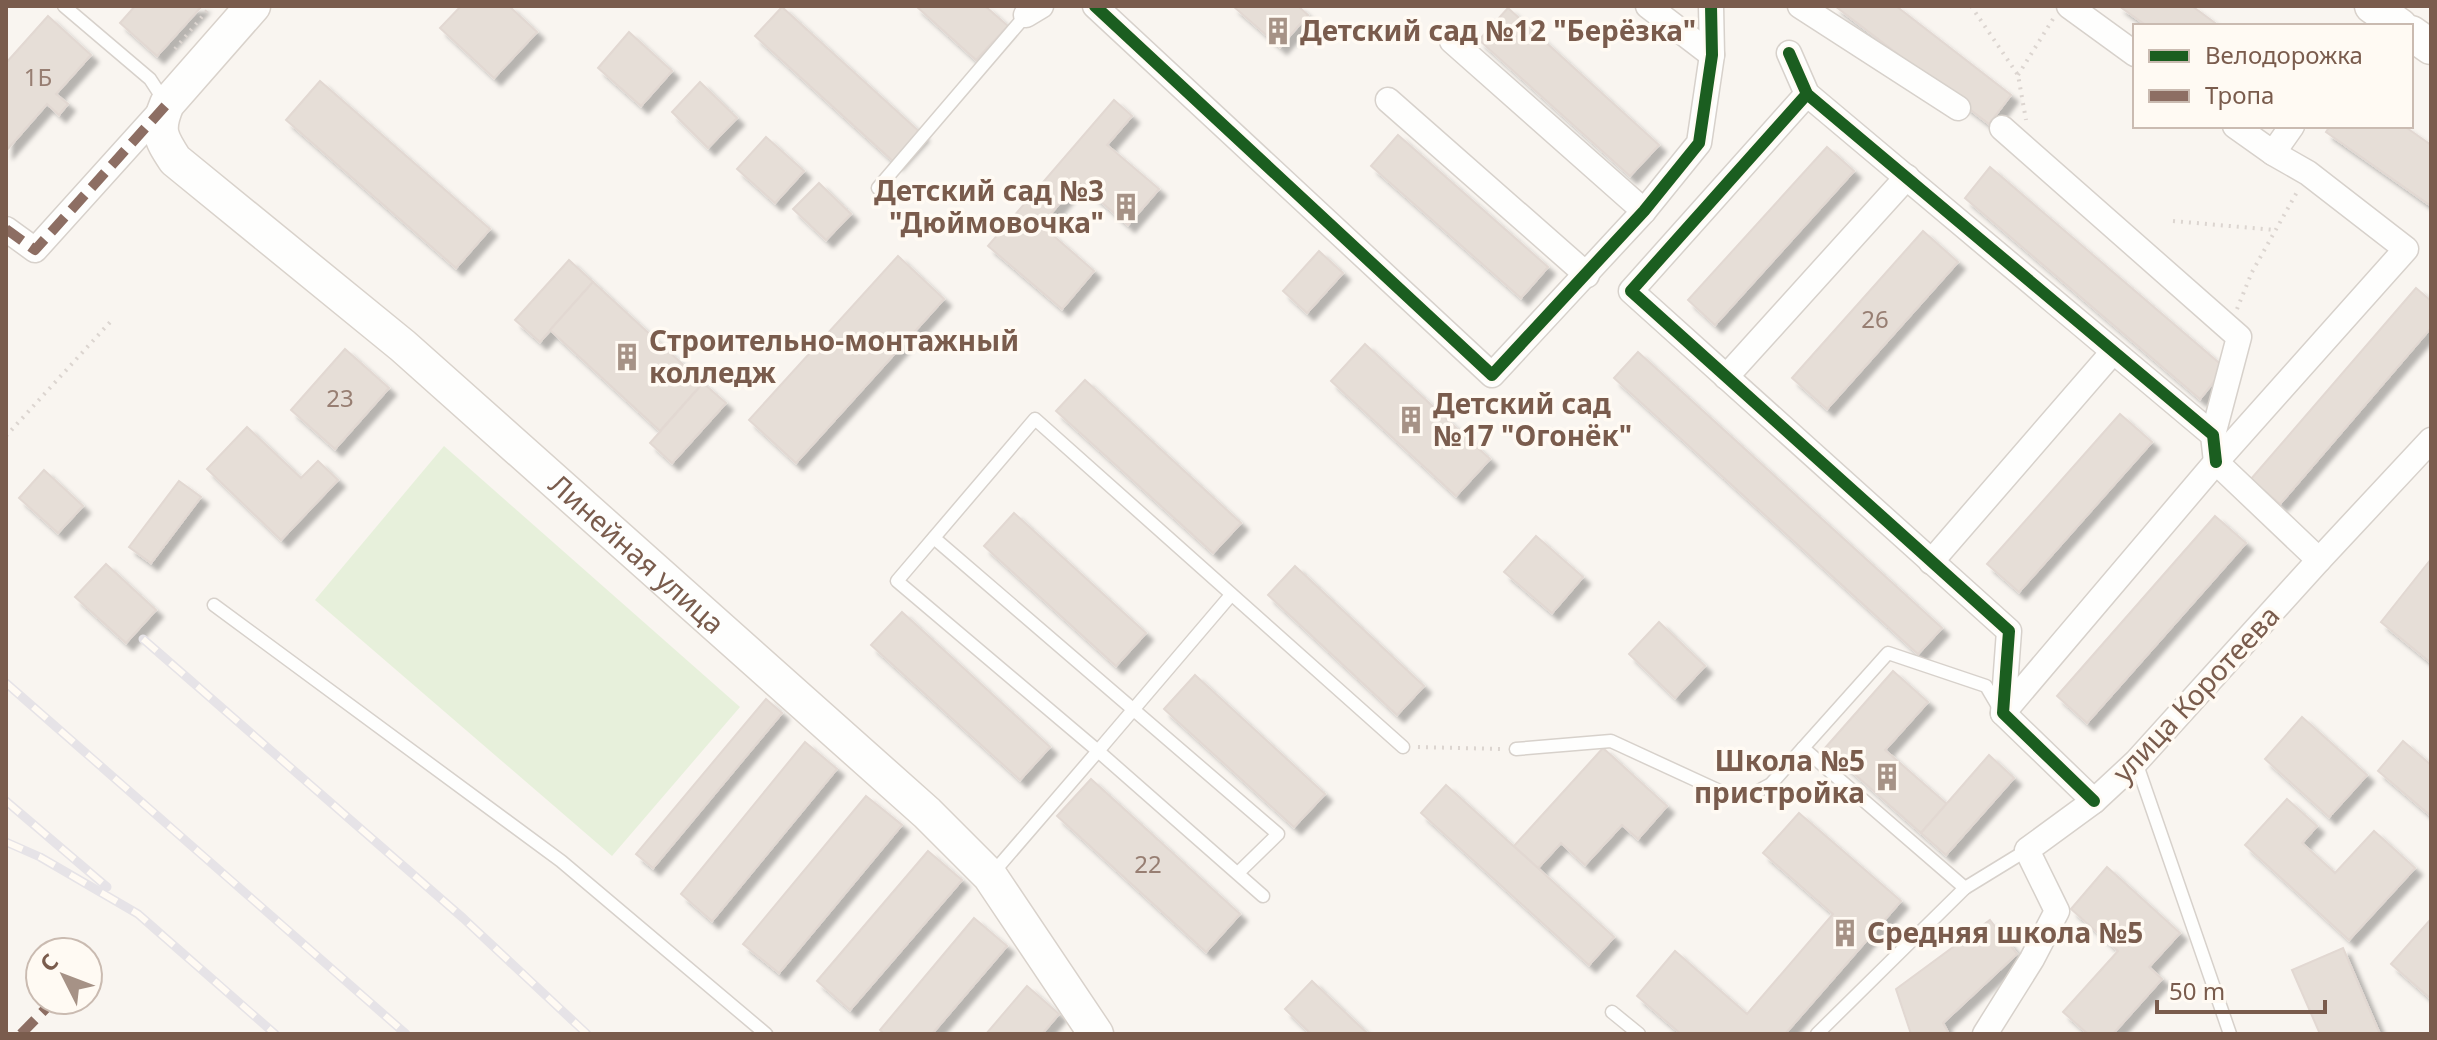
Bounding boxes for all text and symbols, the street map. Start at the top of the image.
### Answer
place label: Детский сад №12 "Берёзка" [1300,11,1696,49]
building icon: Детский сад №12 "Берёзка" [1263,16,1293,46]
legend [2133,24,2413,128]
text: Велодорожка [2205,38,2363,71]
house number: 1Б [24,60,52,93]
text: Тропа [2205,78,2274,111]
place label: Детский сад №3 "Дюймовочка" [874,171,1104,241]
building icon: Детский сад №3 "Дюймовочка" [1111,192,1141,222]
house number: 26 [1861,302,1889,335]
place label: Строительно-монтажный колледж [649,321,1019,391]
building icon: Строительно-монтажный колледж [612,342,642,372]
house number: 23 [326,381,354,414]
place label: Детский сад №17 "Огонёк" [1433,384,1632,454]
building icon: Детский сад №17 "Огонёк" [1396,405,1426,435]
street label: Линейная улица [542,465,733,642]
street label: улица Коротеева [2103,597,2287,790]
place label: Школа №5 пристройка [1694,741,1865,811]
building icon: Школа №5 пристройка [1872,762,1902,792]
house number: 22 [1134,847,1162,880]
place label: Средняя школа №5 [1867,913,2143,951]
building icon: Средняя школа №5 [1830,918,1860,948]
north arrow [24,936,104,1016]
text: С [32,947,64,977]
scale bar [2157,964,2325,1014]
text: 50 m [2169,974,2225,1007]

